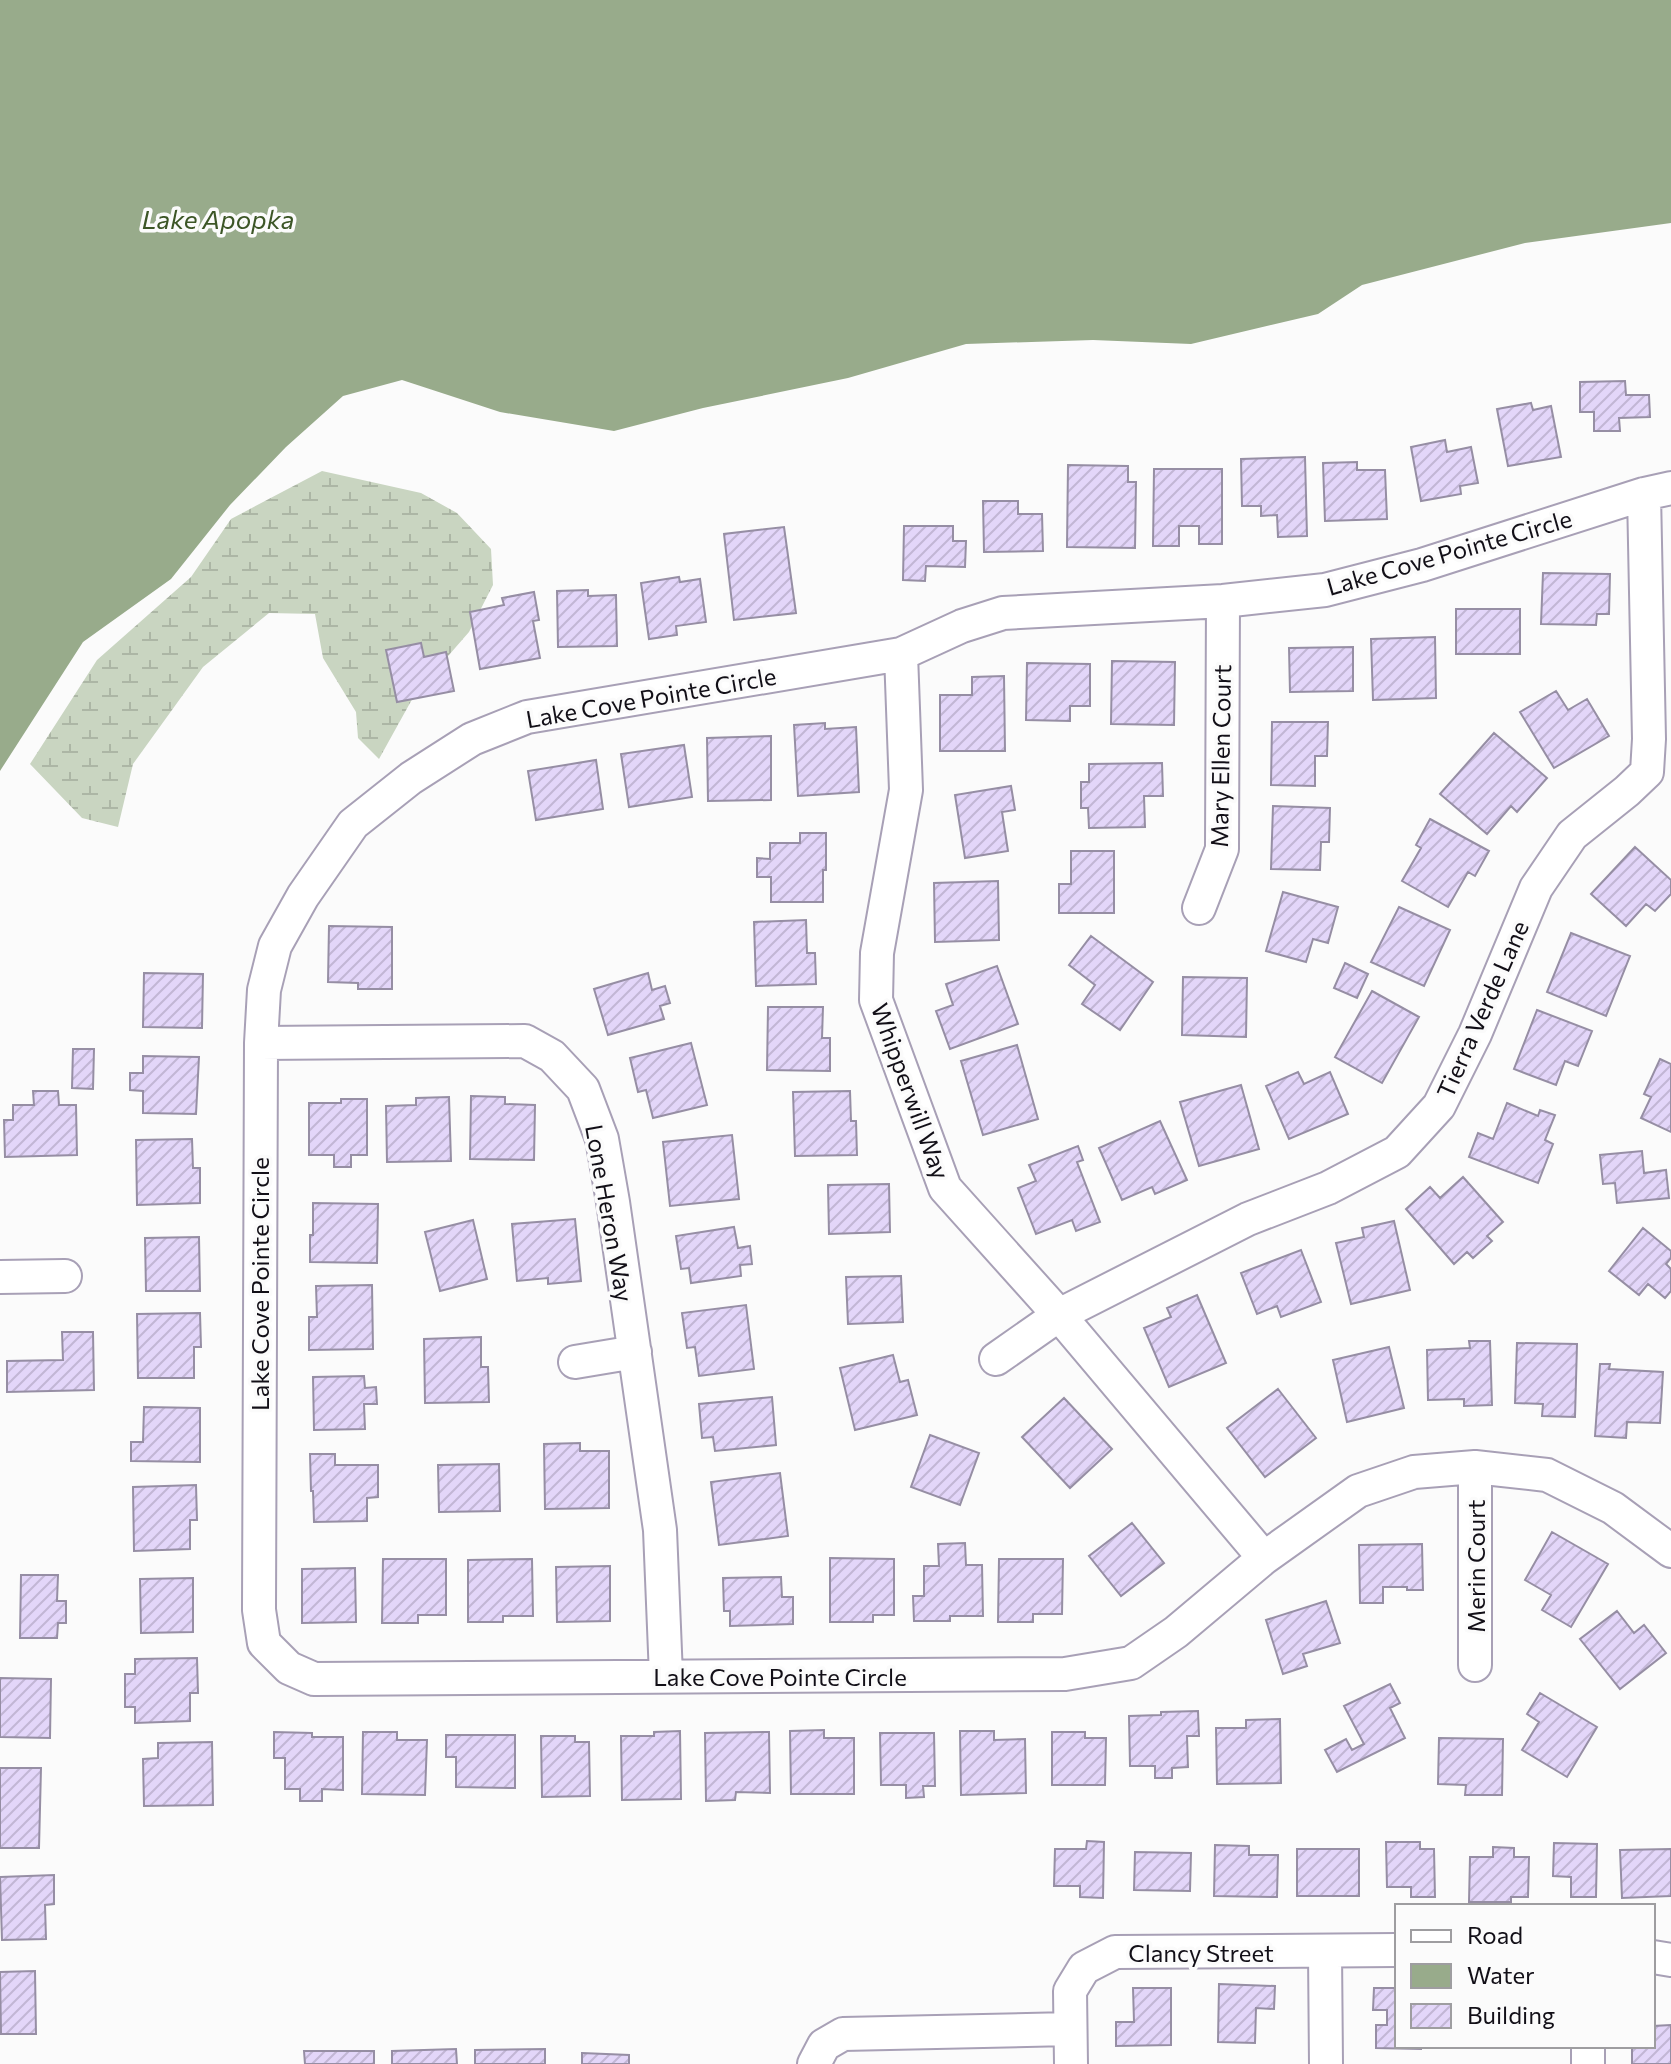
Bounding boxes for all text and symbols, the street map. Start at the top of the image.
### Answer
water label: Lake Apopka [142,203,294,234]
street label: Lake Cove Pointe Circle [1323,503,1575,601]
street label: Lake Cove Pointe Circle [524,661,778,733]
street label: Mary Ellen Court [1204,664,1236,848]
street label: Tierra Verde Lane [1430,916,1534,1102]
street label: Whipperwill Way [866,999,956,1183]
street label: Lone Heron Way [580,1122,640,1304]
street label: Lake Cove Pointe Circle [245,1157,274,1411]
street label: Merin Court [1461,1499,1490,1633]
street label: Lake Cove Pointe Circle [653,1662,907,1691]
legend [1395,1904,1655,2048]
text: Road [1467,1920,1523,1949]
street label: Clancy Street [1128,1938,1274,1967]
text: Water [1467,1960,1535,1989]
text: Building [1467,2000,1555,2029]

